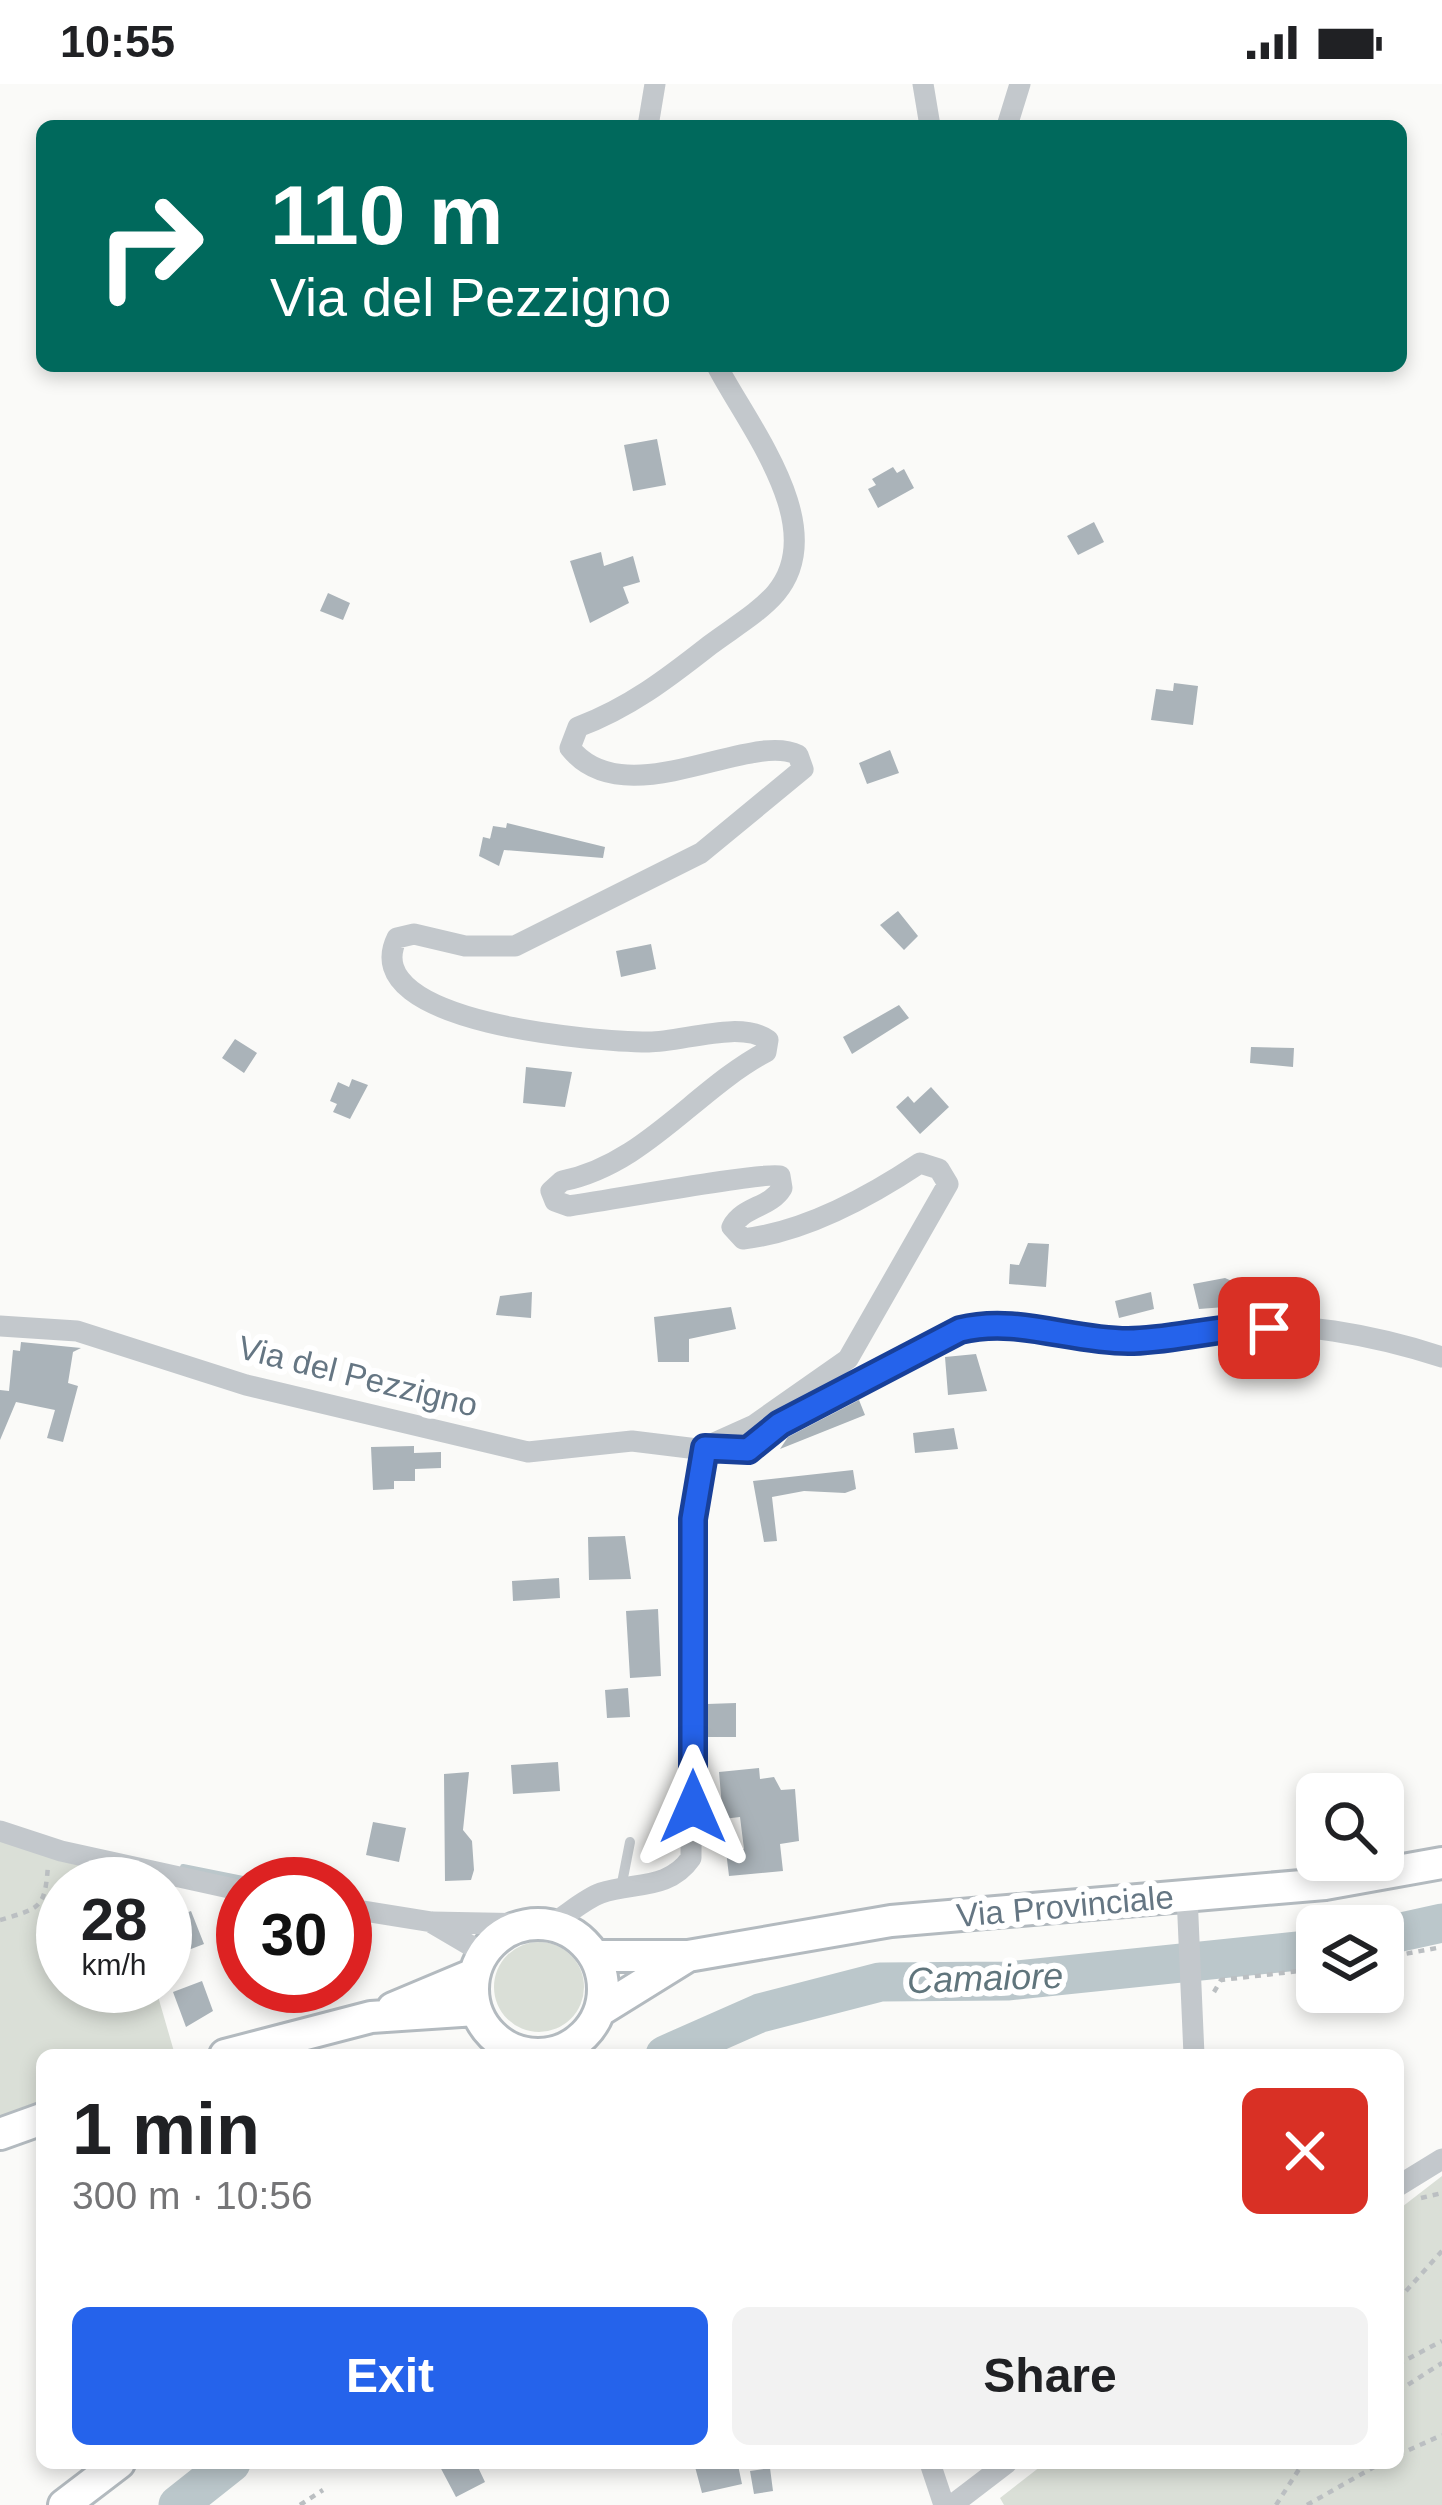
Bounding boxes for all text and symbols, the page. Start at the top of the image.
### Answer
text: 10:55 [60,16,175,67]
icon: right [72,168,228,324]
text: 110 m [270,168,504,262]
text: Via del Pezzigno [270,267,671,327]
pin [1218,1277,1320,1379]
icon: arrive [1236,1295,1302,1361]
street label: Via del Pezzigno [235,1328,481,1424]
position arrow [630,1744,756,1870]
map controls [1296,1773,1404,2013]
button: search [1296,1773,1404,1881]
speed limit sign: 30 [216,1857,372,2013]
street label: Via Provinciale [955,1878,1175,1934]
text: 28 [81,1886,147,1953]
button: layers [1296,1905,1404,2013]
text: km/h [81,1948,147,1981]
water label: Camaiore [906,1955,1064,2001]
button: close [1242,2088,1368,2214]
text: 1 min [72,2089,260,2169]
text: 300 m · 10:56 [72,2174,313,2217]
button: Exit [72,2307,708,2445]
button: Share [732,2307,1368,2445]

